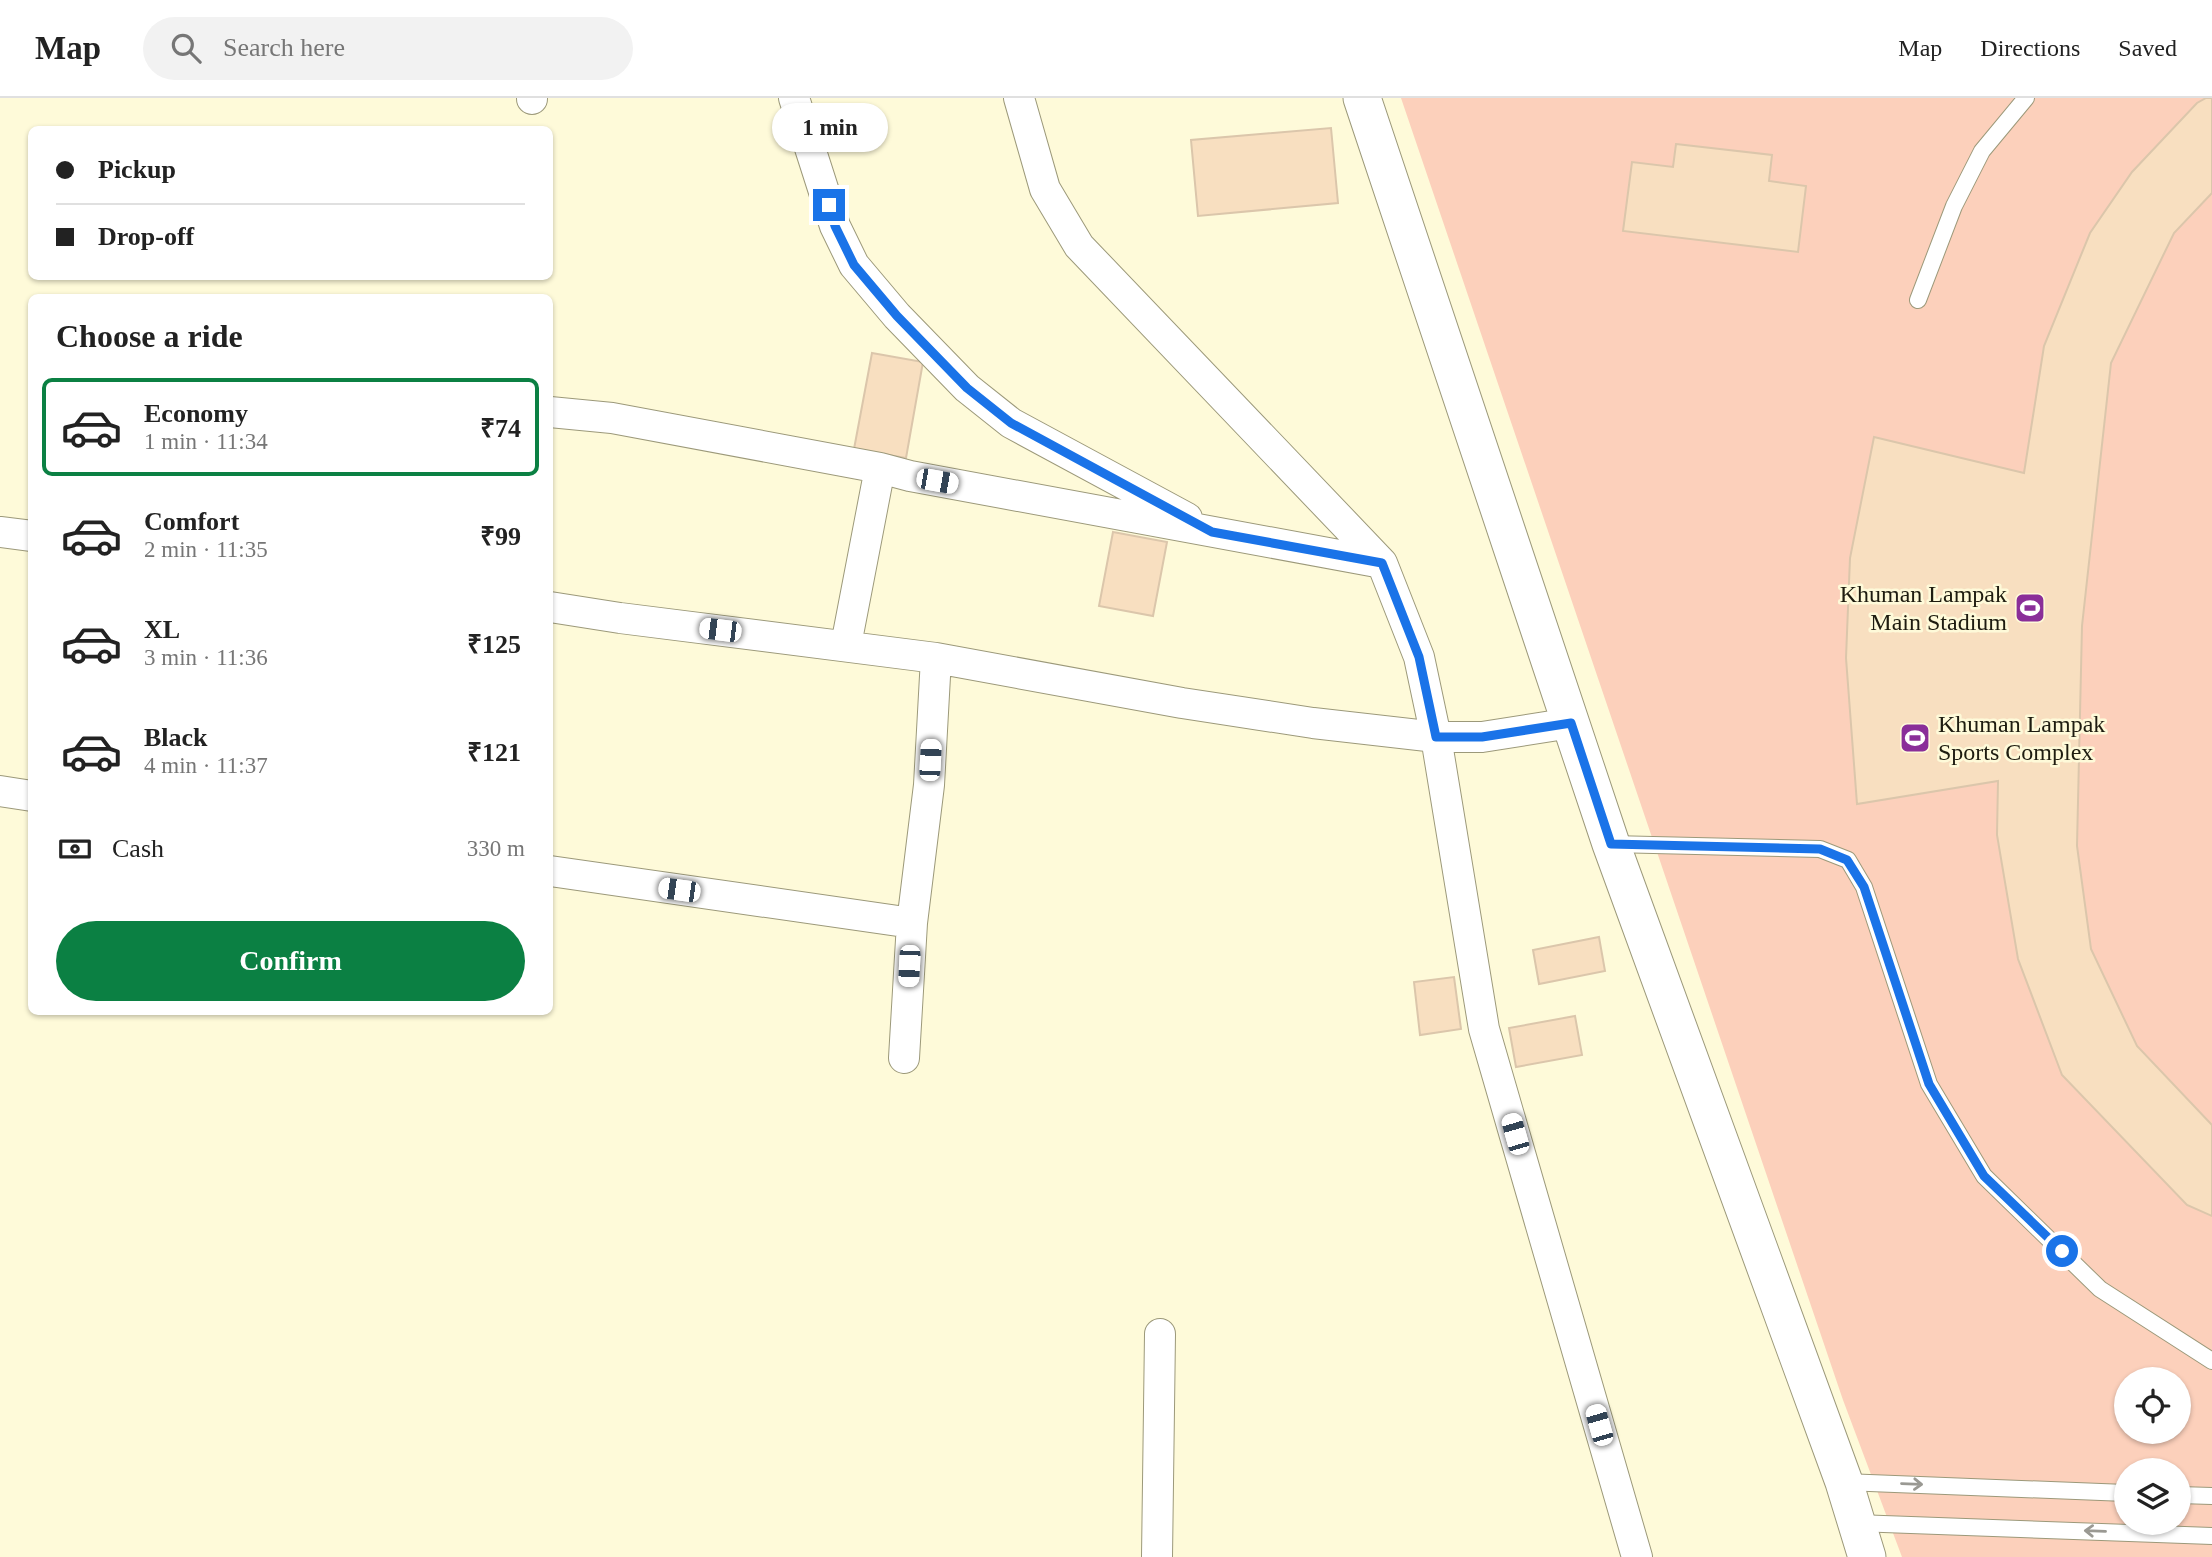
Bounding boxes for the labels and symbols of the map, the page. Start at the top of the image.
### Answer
callout: 1 min [771,104,887,153]
route end [813,189,845,221]
car [915,467,960,495]
place label: Khuman Lampak Main Stadium [1840,581,2007,635]
sports icon: Khuman Lampak Main Stadium [2013,591,2047,625]
car [698,617,743,643]
place label: Khuman Lampak Sports Complex [1938,711,2105,765]
sports icon: Khuman Lampak Sports Complex [1898,721,1932,755]
car [919,738,942,782]
car [657,877,702,903]
car [898,944,921,988]
car [1500,1111,1531,1157]
route start [2046,1235,2078,1267]
car [1584,1402,1615,1448]
one-way arrow [1901,1478,1924,1491]
one-way arrow [2084,1524,2107,1537]

